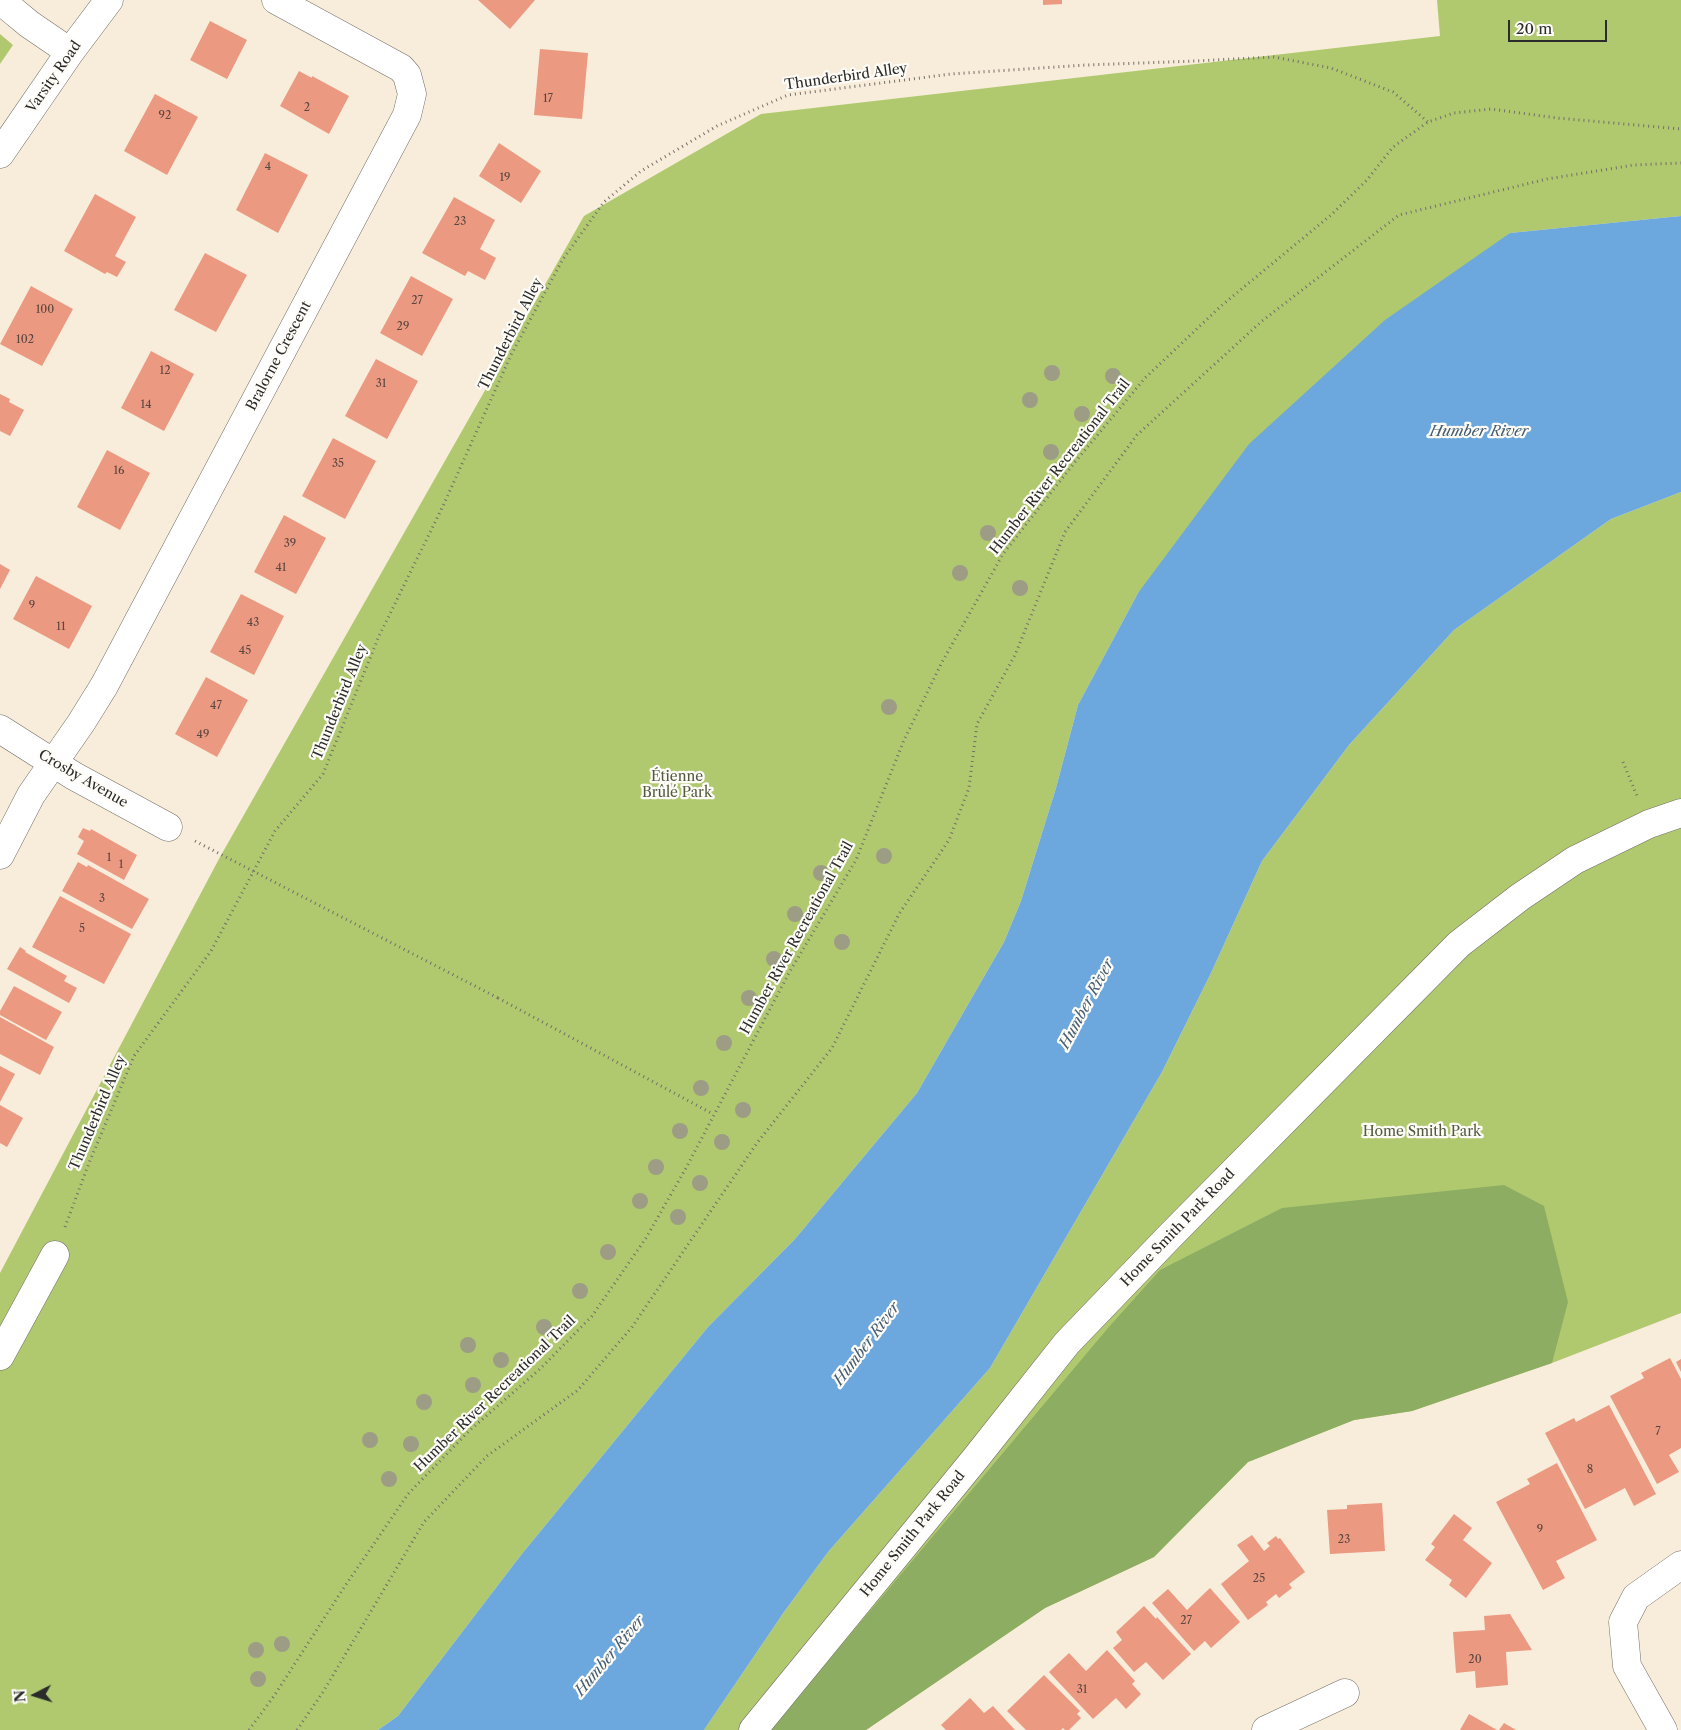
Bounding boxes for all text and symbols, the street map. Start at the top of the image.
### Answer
scale bar [1511,10,1610,42]
text: 20 m [1516,19,1552,38]
street label: Varsity Road [23,38,85,116]
street label: Thunderbird Alley [784,60,908,94]
house number: 17 [543,92,553,106]
house number: 2 [304,101,310,115]
house number: 92 [159,109,171,123]
house number: 4 [265,160,271,174]
house number: 19 [499,171,511,185]
house number: 23 [454,215,466,229]
street label: Thunderbird Alley [475,275,547,393]
house number: 27 [411,294,423,308]
street label: Bralorne Crescent [243,299,315,413]
house number: 100 [36,303,54,317]
house number: 29 [397,320,409,334]
house number: 102 [16,333,34,347]
house number: 12 [160,364,170,378]
street label: Humber River Recreational Trail [986,376,1134,558]
house number: 31 [376,377,386,391]
house number: 14 [141,398,151,412]
water label: Humber River [1429,423,1529,441]
house number: 35 [332,457,344,471]
house number: 16 [113,464,125,478]
house number: 39 [284,537,296,551]
house number: 41 [276,561,286,575]
house number: 9 [29,599,35,613]
house number: 43 [247,616,259,630]
house number: 11 [56,620,66,634]
street label: Thunderbird Alley [309,642,371,762]
house number: 45 [239,644,251,658]
house number: 47 [210,699,222,713]
house number: 49 [197,728,209,742]
street label: Crosby Avenue [35,747,131,811]
park label: Étienne Brûlé Park [642,769,712,802]
street label: Humber River Recreational Trail [737,839,857,1037]
house number: 1 [107,851,111,865]
house number: 1 [119,858,123,872]
house number: 3 [99,892,105,906]
house number: 5 [79,922,85,936]
water label: Humber River [1056,956,1118,1052]
street label: Thunderbird Alley [66,1053,130,1173]
park label: Home Smith Park [1363,1124,1481,1140]
street label: Home Smith Park Road [1118,1166,1238,1290]
water label: Humber River [830,1299,904,1389]
street label: Humber River Recreational Trail [411,1312,579,1476]
house number: 7 [1655,1425,1661,1439]
house number: 8 [1587,1463,1593,1477]
street label: Home Smith Park Road [857,1468,969,1600]
house number: 9 [1537,1523,1543,1537]
house number: 23 [1338,1533,1350,1547]
house number: 25 [1253,1572,1265,1586]
water label: Humber River [571,1612,649,1700]
house number: 27 [1180,1614,1192,1628]
house number: 20 [1468,1653,1482,1667]
north arrow [10,1670,60,1720]
house number: 31 [1077,1683,1087,1697]
text: N [11,1689,30,1703]

